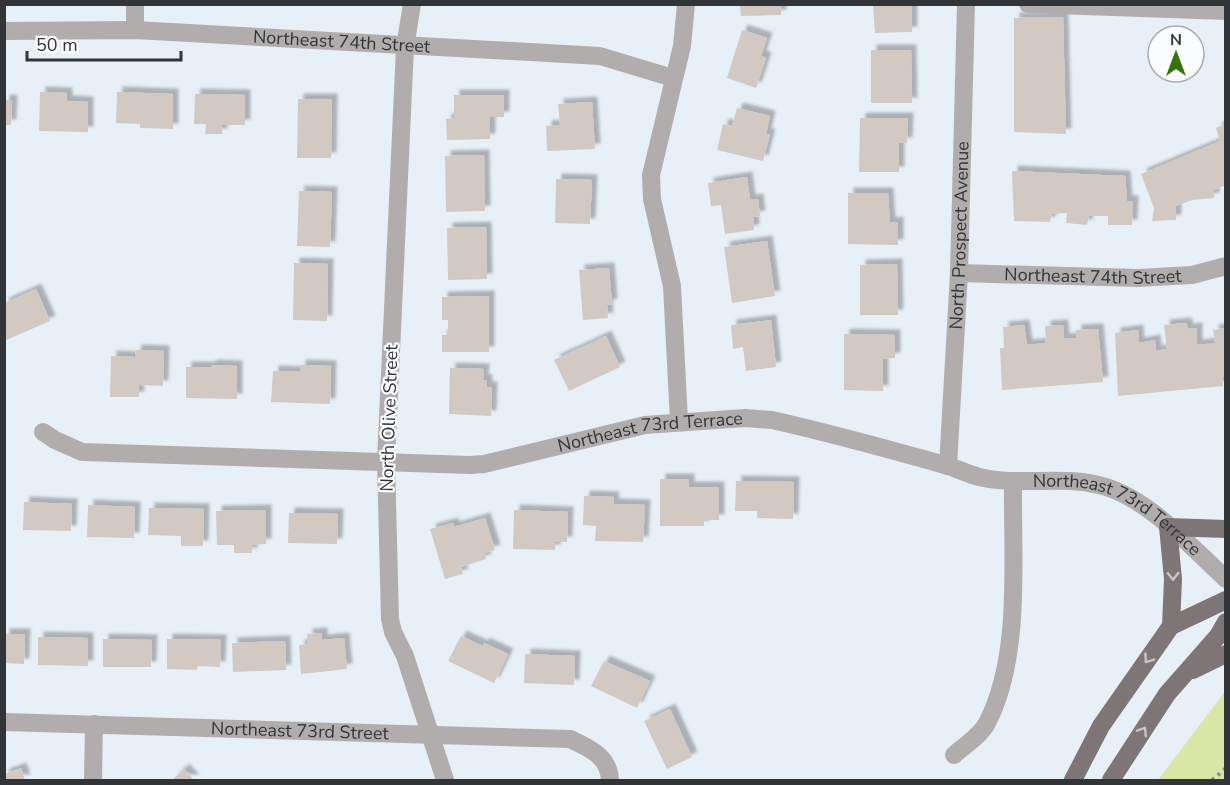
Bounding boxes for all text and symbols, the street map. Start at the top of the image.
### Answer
scale bar [27,24,182,62]
north arrow [1146,24,1206,84]
street label: Northeast 74th Street [252,25,432,59]
text: N [1170,29,1182,51]
text: 50 m [36,33,78,57]
street label: North Prospect Avenue [944,141,974,330]
street label: Northeast 74th Street [1004,262,1183,290]
street label: North Olive Street [374,343,404,492]
street label: Northeast 73rd Terrace [555,406,744,458]
street label: Northeast 73rd Terrace [1033,469,1207,561]
one-way arrow [1167,572,1179,581]
one-way arrow [1144,652,1155,663]
street label: Northeast 73rd Street [211,716,390,746]
one-way arrow [1136,727,1147,738]

